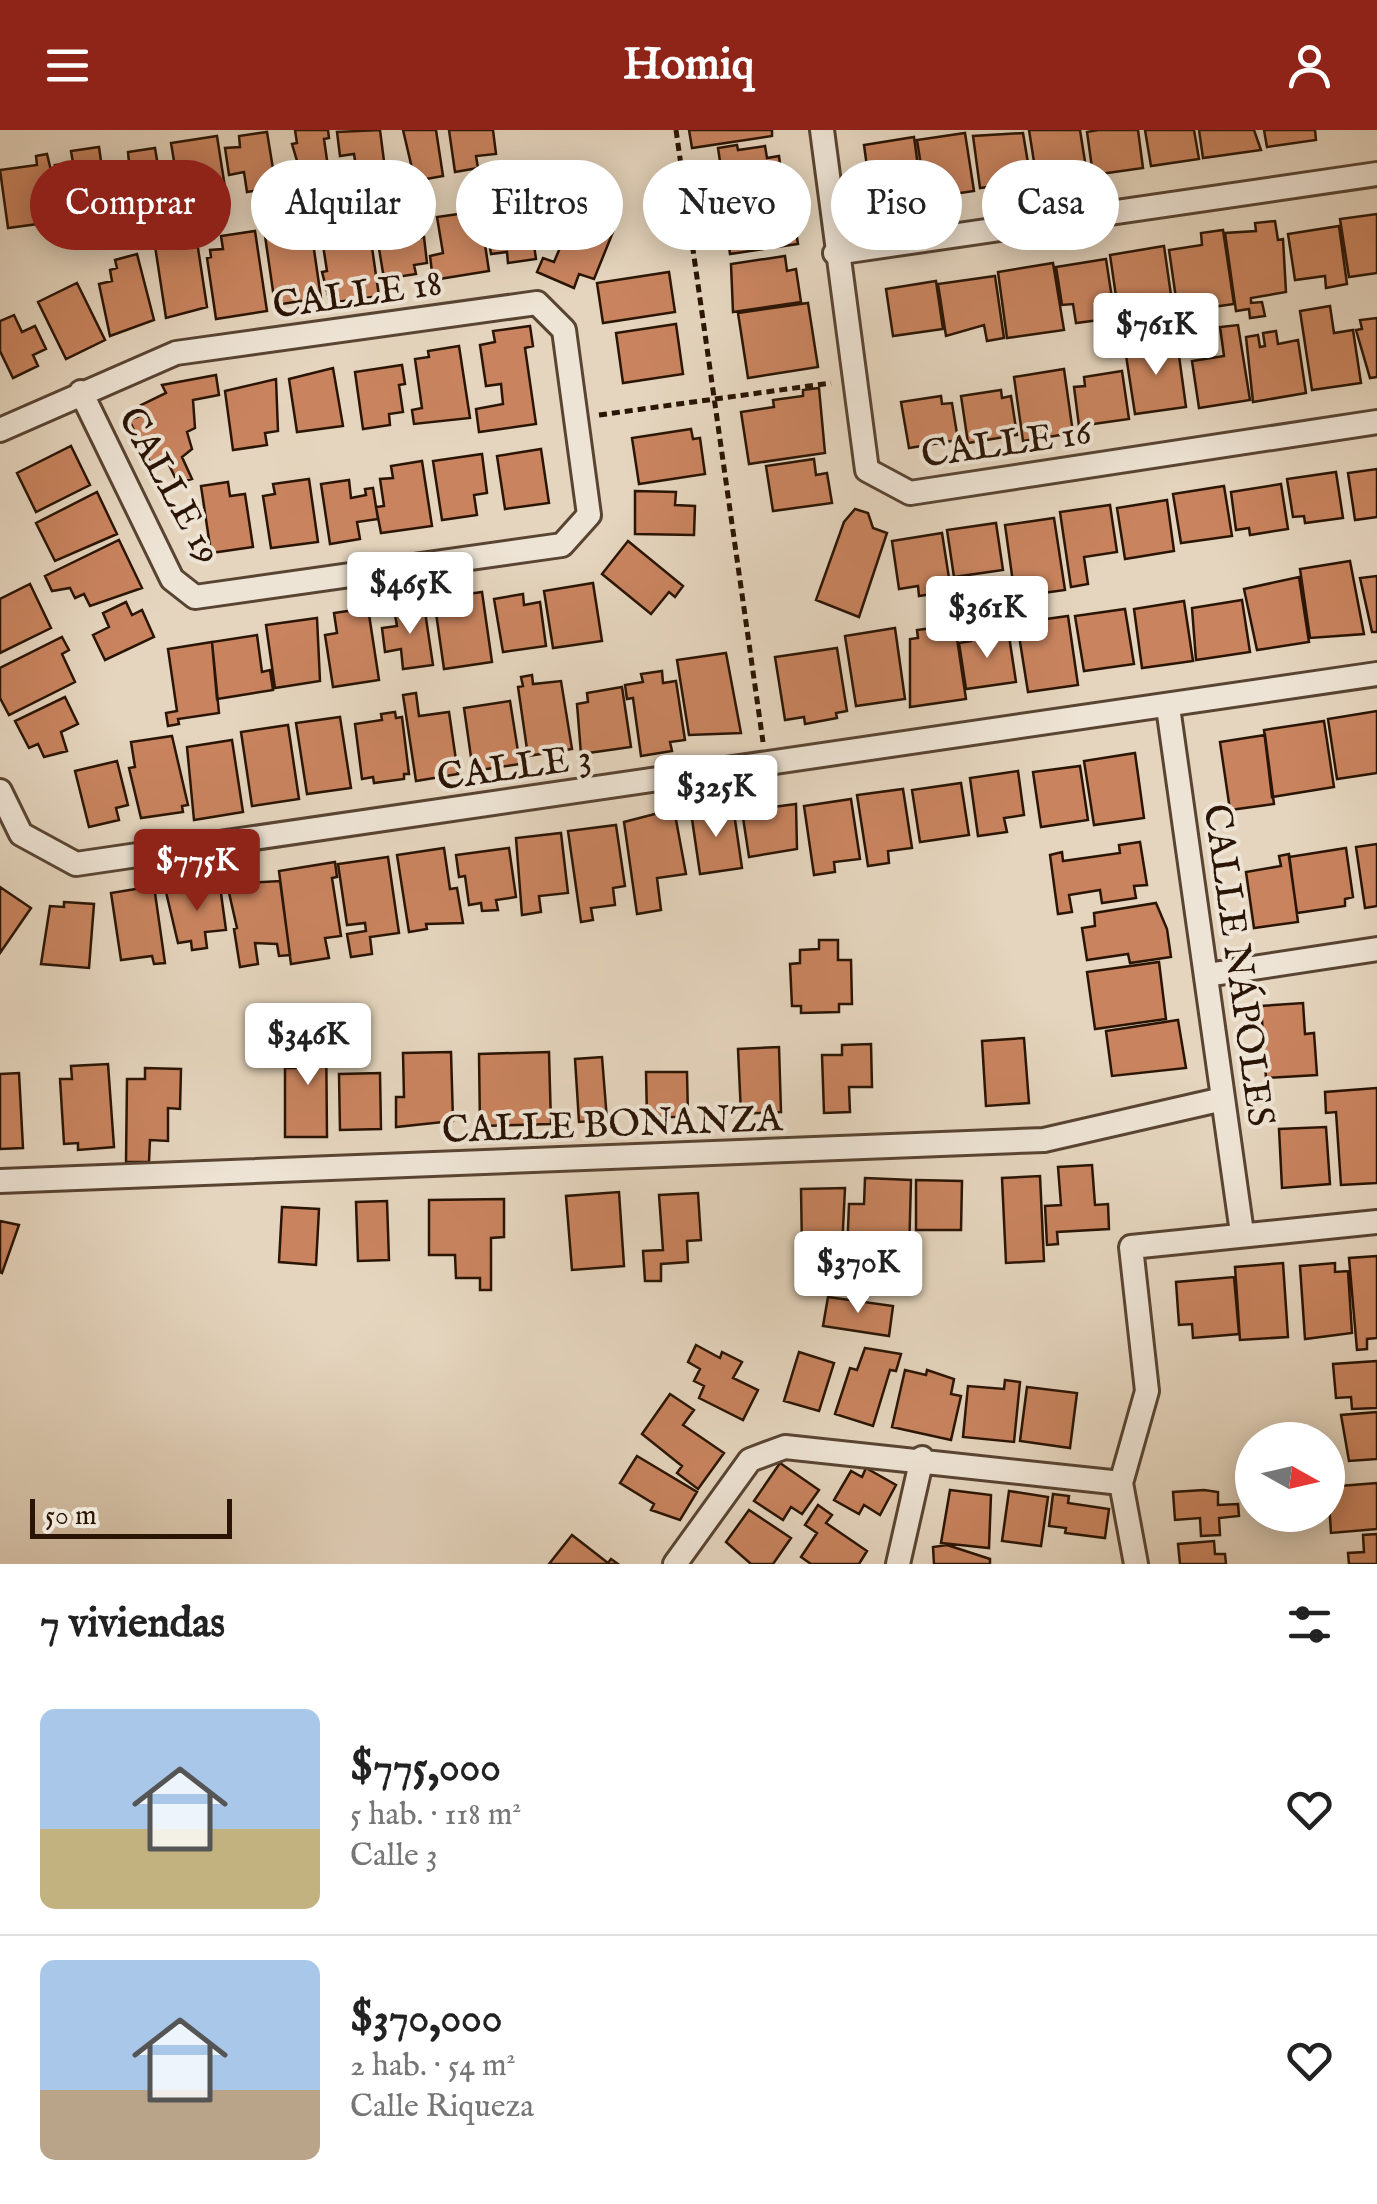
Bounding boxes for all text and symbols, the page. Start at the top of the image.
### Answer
text: Homiq [623,37,754,94]
icon: menu [40,38,95,93]
icon: person [1282,38,1337,93]
chip: Comprar [30,160,231,250]
chip: Alquilar [251,160,436,250]
chip: Filtros [456,160,623,250]
chip: Nuevo [643,160,811,250]
chip: Piso [831,160,962,250]
chip: Casa [982,160,1119,250]
street label: CALLE 18 [270,260,445,332]
pin: $761K [1086,293,1226,378]
text: $761K [1115,305,1197,346]
street label: CALLE 19 [106,400,231,573]
street label: CALLE 16 [918,409,1096,481]
pin: $465K [340,552,480,637]
text: $465K [369,564,451,605]
pin: $361K [917,576,1057,661]
text: $361K [948,588,1026,629]
street label: CALLE 3 [434,734,595,804]
pin: $325K [646,755,786,840]
text: $325K [676,767,756,808]
street label: CALLE NÁPOLES [1191,801,1284,1130]
pin: $775K [127,829,267,914]
text: $775K [156,841,238,882]
pin: $346K [238,1003,378,1088]
text: $346K [267,1015,349,1056]
street label: CALLE BONANZA [441,1096,784,1156]
pin: $370K [788,1231,928,1316]
text: $370K [816,1243,900,1284]
north arrow [1235,1422,1345,1532]
map controls [1235,1422,1345,1532]
scale bar [30,1494,232,1538]
text: 50 m [45,1499,97,1534]
icon: filters [1282,1597,1337,1652]
text: 7 viviendas [40,1598,225,1651]
text: $775,000 [350,1742,501,1795]
icon: home [120,1749,240,1869]
icon: heart [1282,1782,1337,1837]
text: 5 hab. · 118 m² [350,1795,521,1836]
text: Calle 3 [350,1836,438,1877]
text: $370,000 [350,1993,502,2046]
icon: home [120,2000,240,2120]
icon: heart [1282,2033,1337,2088]
text: 2 hab. · 54 m² [350,2046,516,2087]
text: Calle Riqueza [350,2087,534,2128]

